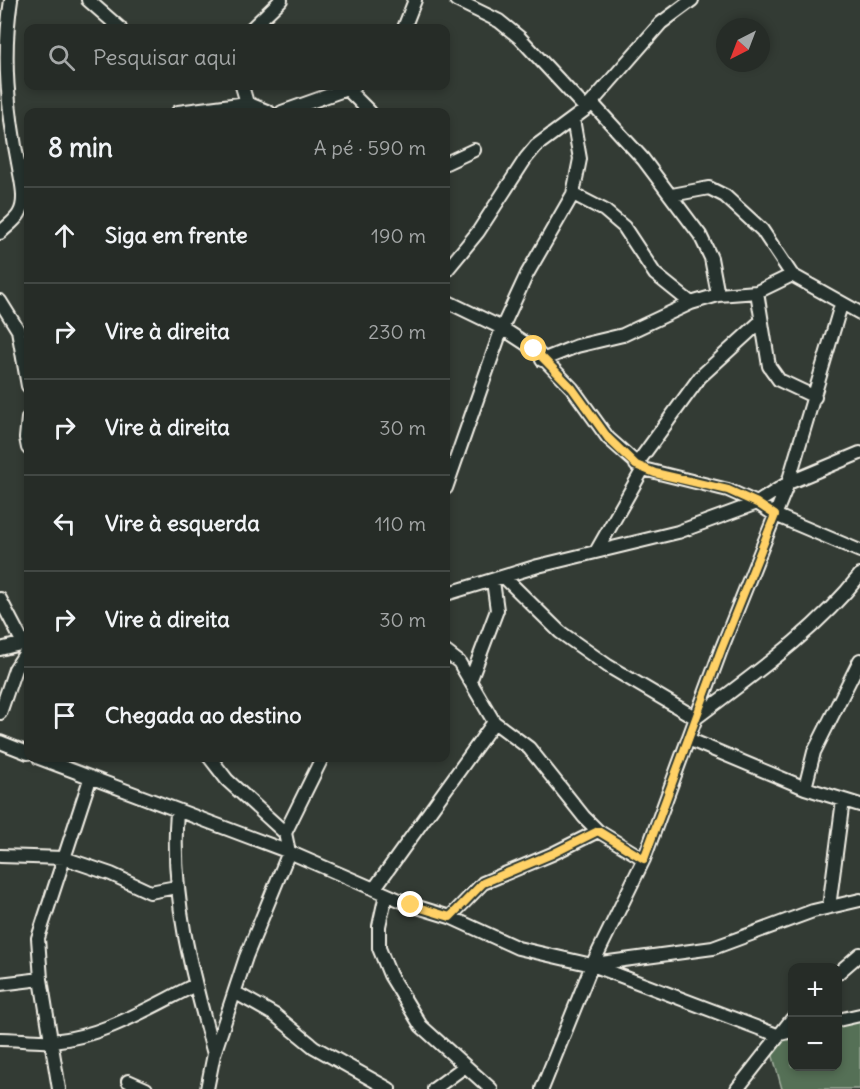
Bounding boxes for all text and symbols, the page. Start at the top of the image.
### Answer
north arrow [716,18,770,72]
search box [24,24,450,90]
icon: search [45,41,78,74]
text: Pesquisar aqui [93,43,236,71]
text: 8 min [48,131,113,164]
text: A pé · 590 m [314,135,426,160]
icon: ahead [48,219,81,252]
text: Siga em frente [105,221,248,249]
text: 190 m [371,223,426,248]
icon: right [48,315,81,348]
text: Vire à direita [105,317,230,345]
text: 230 m [368,319,426,344]
route start [520,335,546,361]
icon: right [48,411,81,444]
text: Vire à direita [105,413,230,441]
text: 30 m [379,415,426,440]
icon: left [48,507,81,540]
text: Vire à esquerda [105,509,260,537]
text: 110 m [375,511,426,536]
icon: right [48,603,81,636]
text: Vire à direita [105,605,230,633]
text: 30 m [379,607,426,632]
icon: arrive [48,699,81,732]
text: Chegada ao destino [105,701,302,729]
route end [397,891,423,917]
map controls [788,963,842,1071]
button: + [788,963,842,1017]
button: − [788,1017,842,1071]

